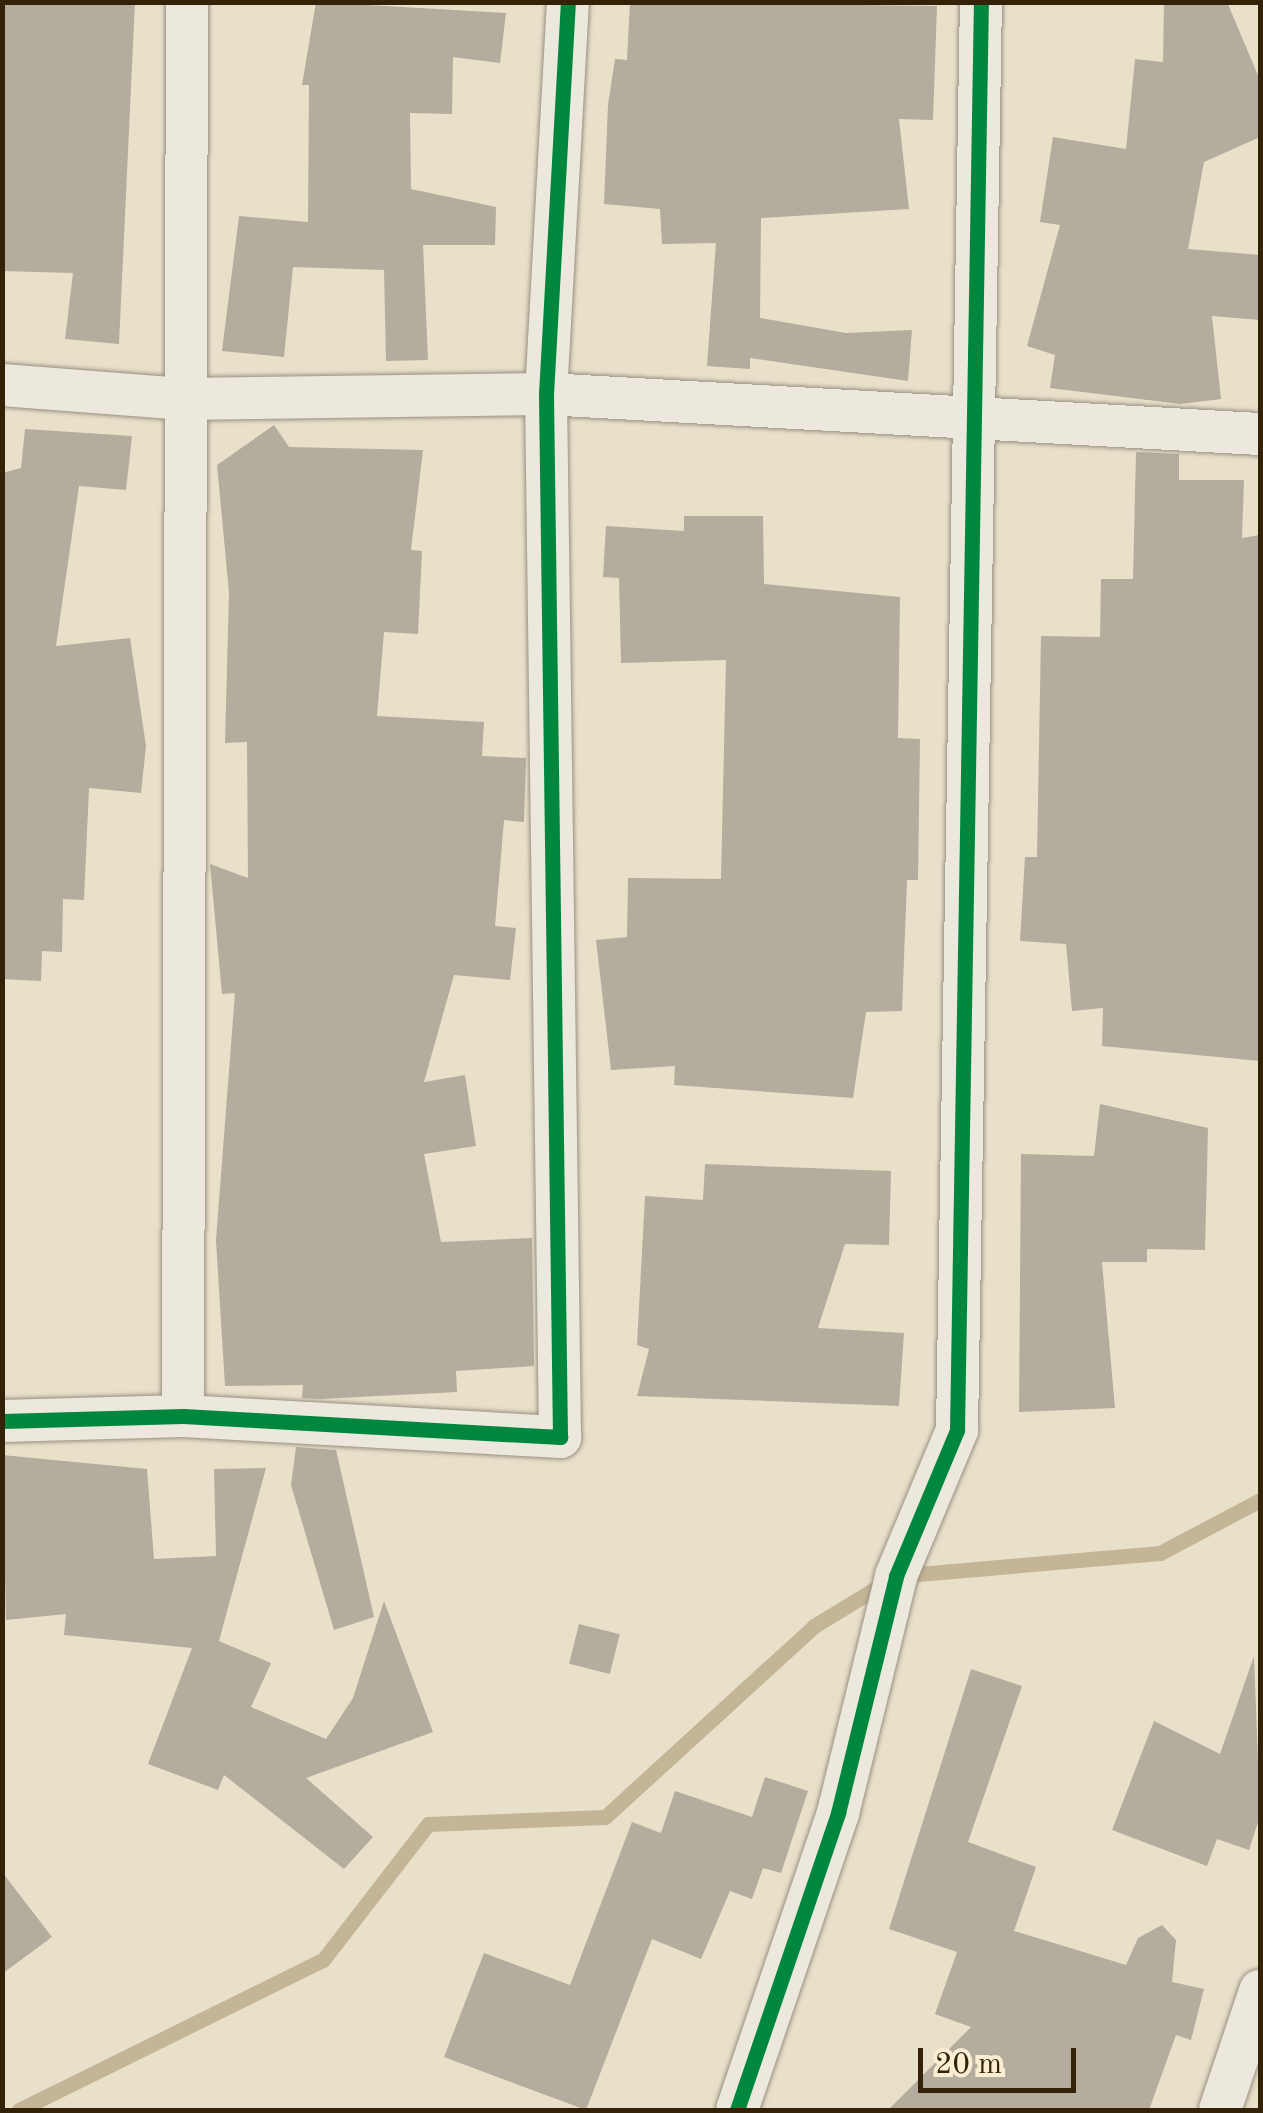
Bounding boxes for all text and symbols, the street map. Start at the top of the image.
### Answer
scale bar [923,2028,1080,2090]
text: 20 m [935,2050,1002,2080]

